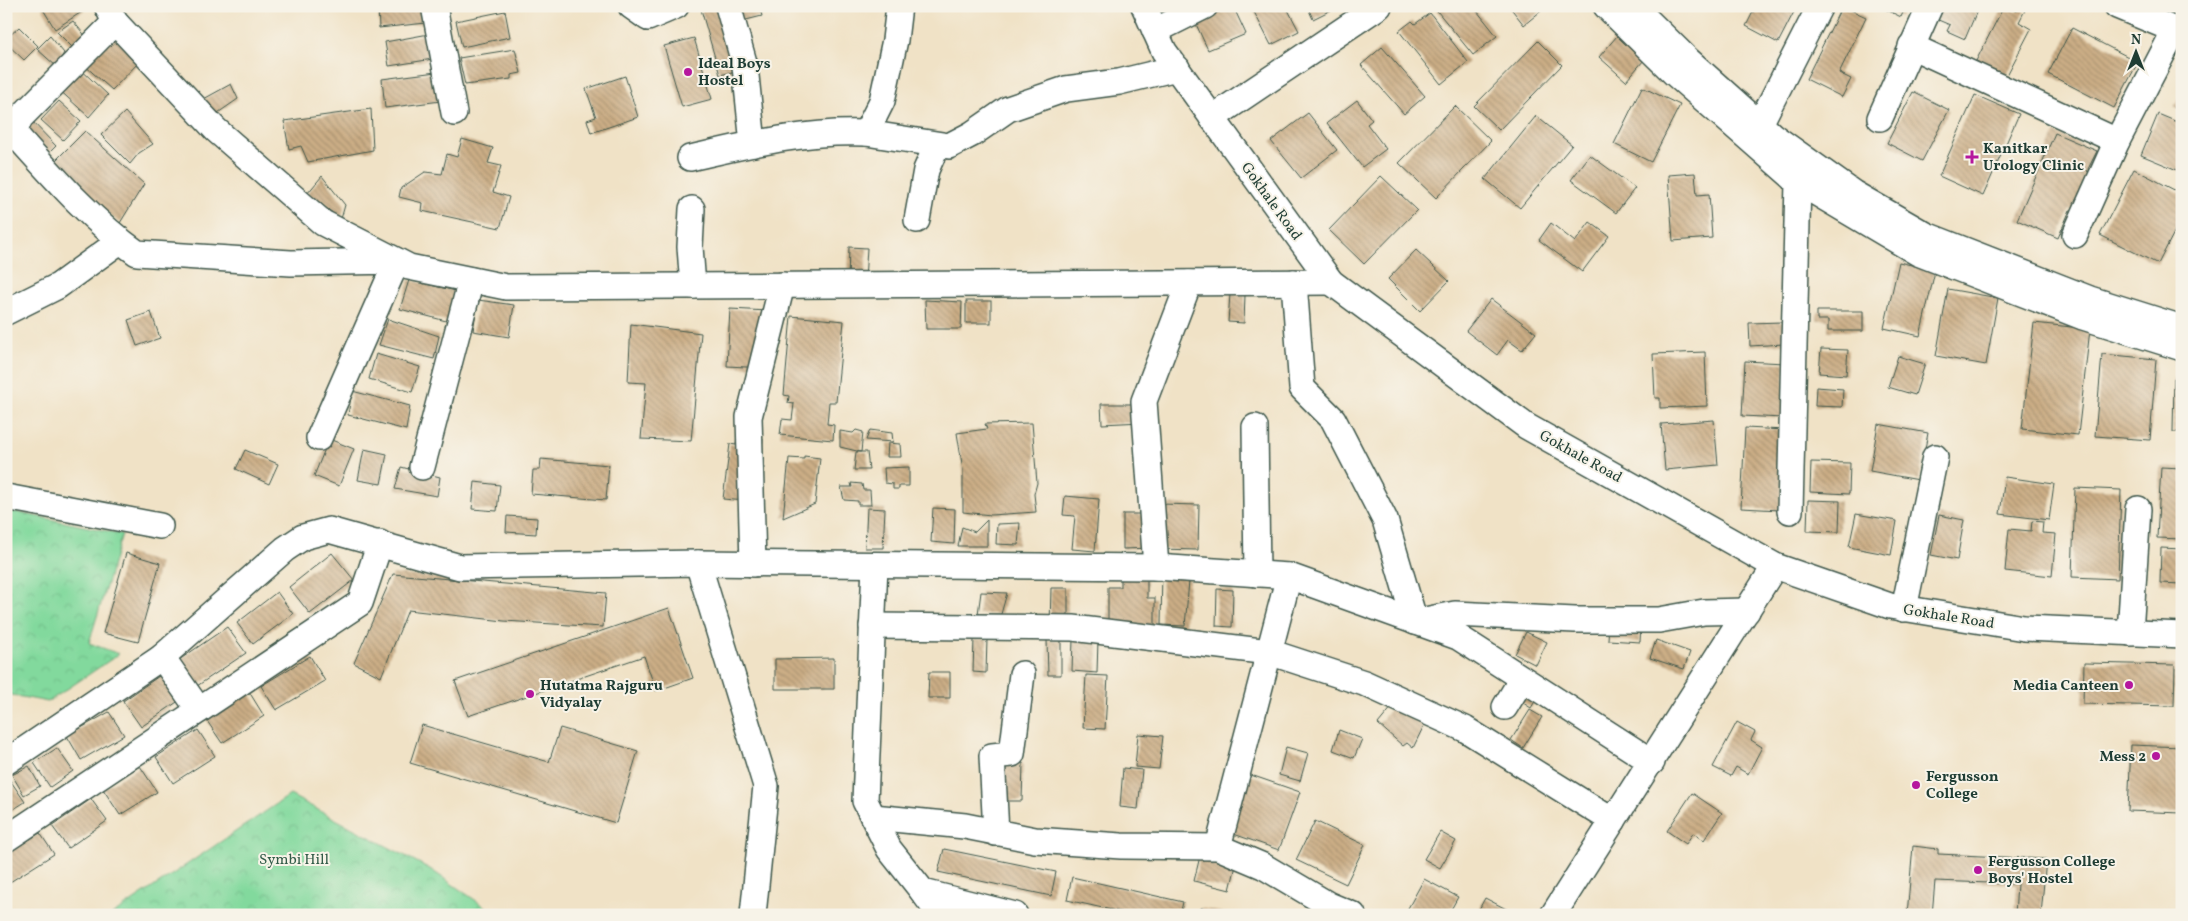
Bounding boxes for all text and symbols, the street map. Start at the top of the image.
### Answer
north arrow [2110,28,2160,78]
text: N [2131,31,2141,50]
place label: Ideal Boys Hostel [698,54,771,92]
marker: Ideal Boys Hostel [682,66,694,78]
place label: Kanitkar Urology Clinic [1983,139,2084,177]
marker: Kanitkar Urology Clinic [1965,150,1979,164]
street label: Gokhale Road [1235,159,1306,245]
street label: Gokhale Road [1535,426,1626,489]
street label: Gokhale Road [1902,600,1996,635]
place label: Hutatma Rajguru Vidyalay [540,676,663,714]
place label: Media Canteen [2013,676,2119,697]
marker: Media Canteen [2123,679,2135,691]
marker: Hutatma Rajguru Vidyalay [524,688,536,700]
place label: Mess 2 [2099,747,2146,768]
marker: Mess 2 [2150,750,2162,762]
place label: Fergusson College [1926,767,1999,805]
marker: Fergusson College [1910,779,1922,791]
park label: Symbi Hill [259,850,329,871]
place label: Fergusson College Boys' Hostel [1988,852,2116,890]
marker: Fergusson College Boys' Hostel [1972,864,1984,876]

